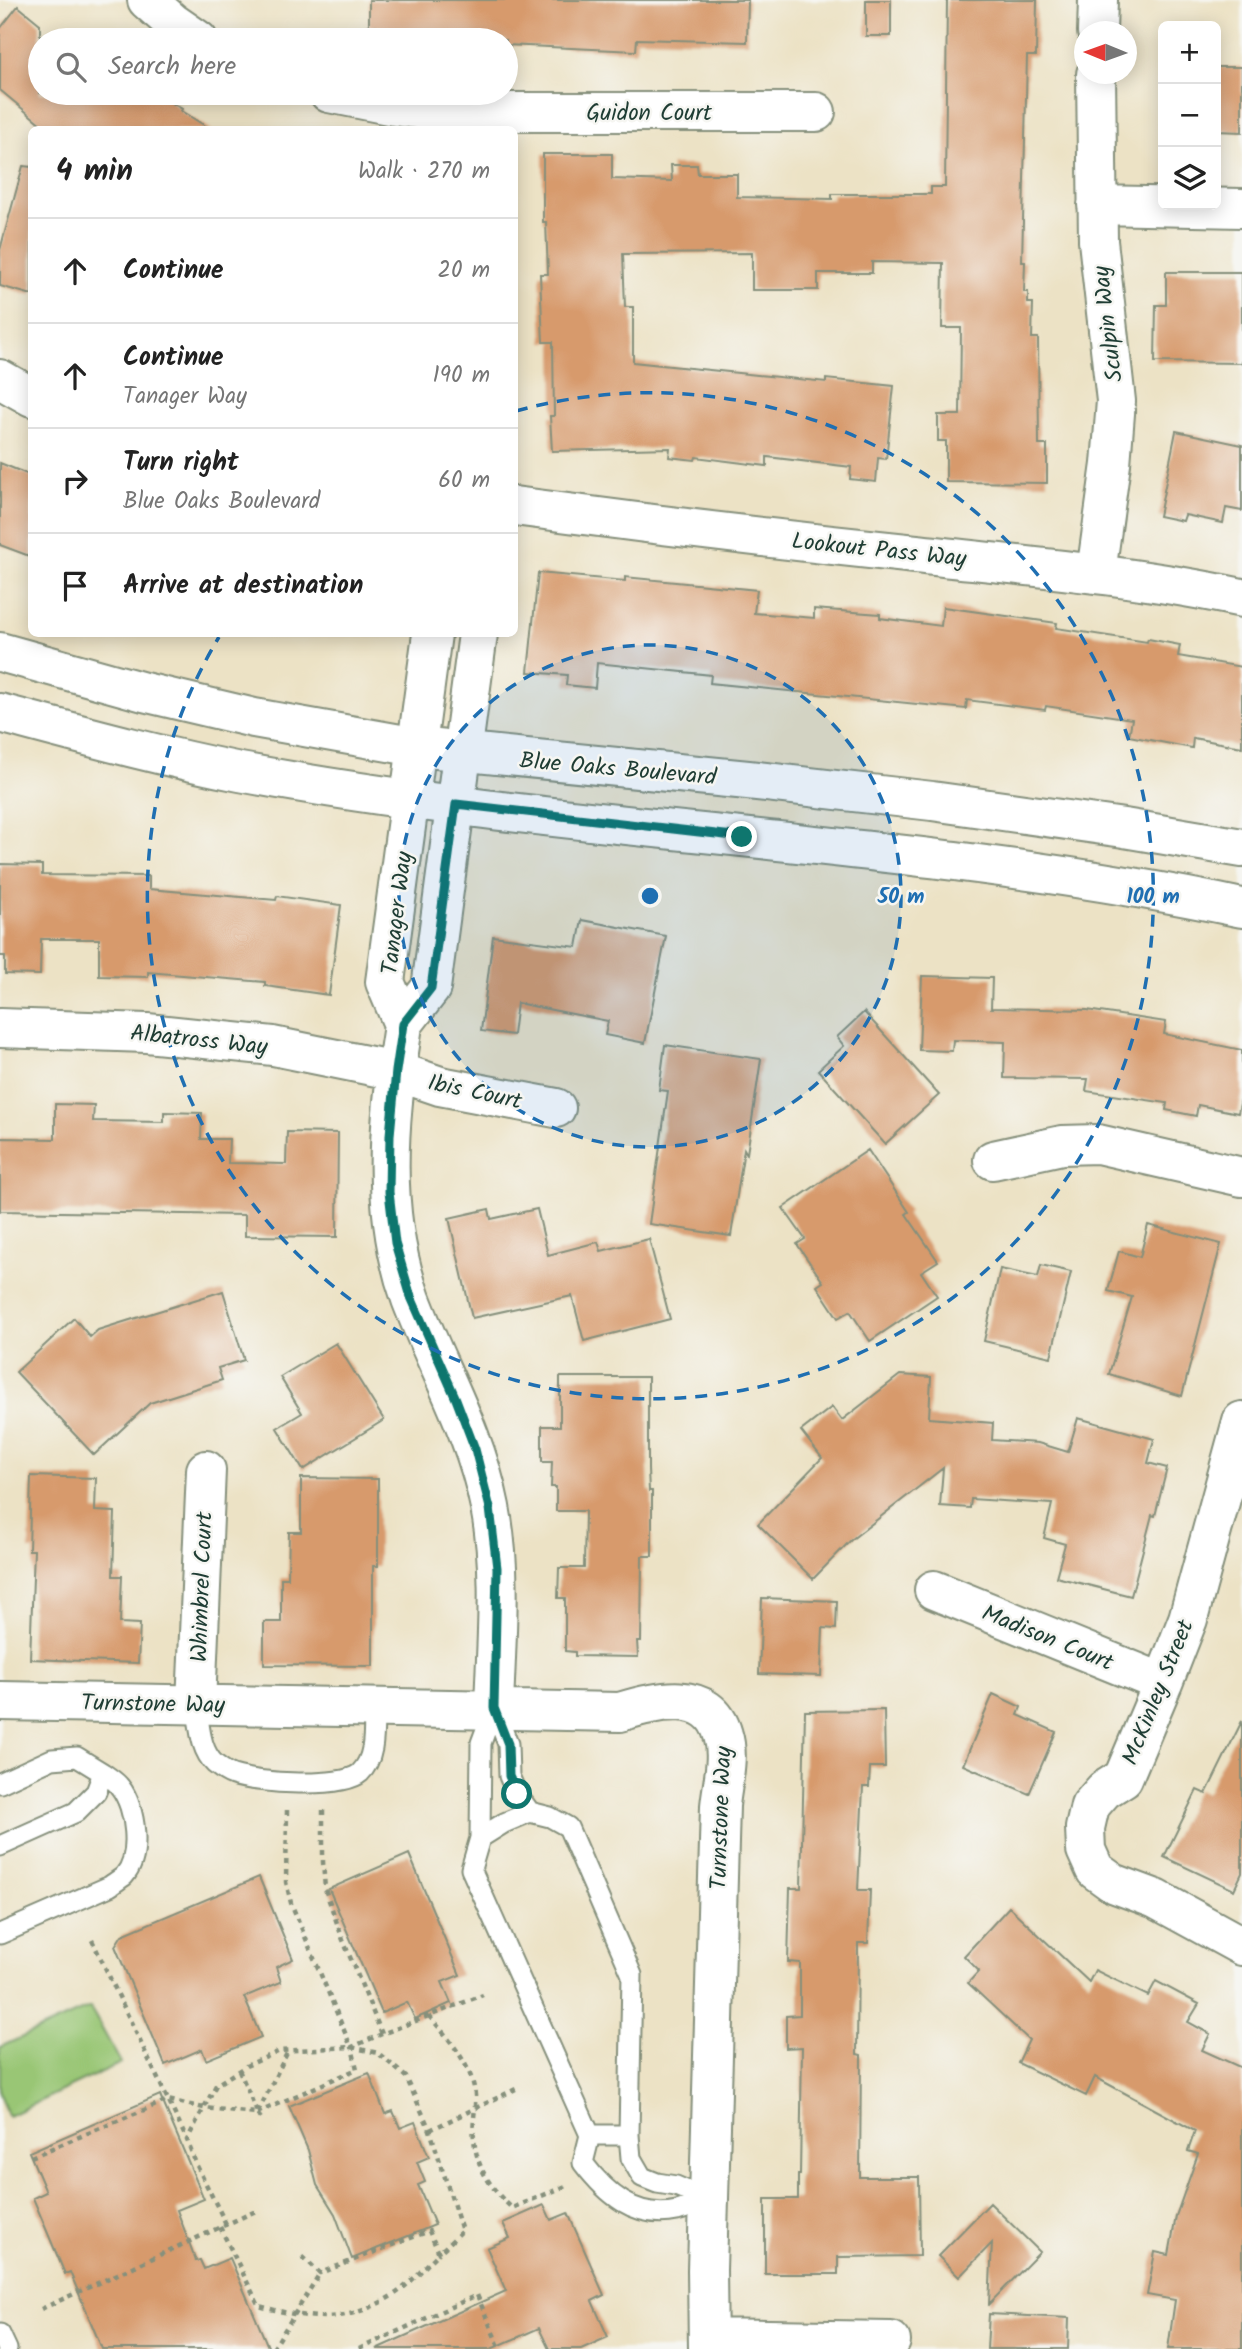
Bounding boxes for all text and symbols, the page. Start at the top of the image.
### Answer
north arrow [1074,21,1137,84]
map controls [1158,21,1221,210]
button: + [1158,21,1221,84]
search box [28,28,518,105]
text: Search here [108,46,236,88]
icon: search [52,48,90,86]
button: − [1158,84,1221,147]
street label: Guidon Court [586,96,713,132]
button: layers [1158,147,1221,210]
text: 4 min [56,148,133,196]
text: Walk · 270 m [358,154,490,190]
text: Continue [123,250,224,292]
icon: ahead [56,252,94,290]
text: 20 m [438,253,490,289]
street label: Sculpin Way [1084,263,1134,384]
text: Continue [123,337,224,379]
icon: ahead [56,357,94,395]
text: 190 m [433,358,490,394]
text: Tanager Way [123,379,247,415]
text: Turn right [123,442,239,484]
icon: right [56,462,94,500]
text: 60 m [438,463,490,499]
text: Blue Oaks Boulevard [123,484,320,520]
street label: Lookout Pass Way [790,524,968,578]
text: Arrive at destination [123,565,363,607]
icon: arrive [56,567,94,605]
street label: Blue Oaks Boulevard [518,743,718,797]
route end [726,821,757,852]
street label: Tanager Way [373,849,423,977]
text: 50 m [877,881,924,914]
text: 100 m [1126,881,1180,914]
centre of rings [638,884,662,908]
street label: Albatross Way [128,1016,269,1066]
street label: Ibis Court [424,1065,526,1121]
street label: Whimbrel Court [182,1510,224,1663]
street label: Madison Court [976,1596,1120,1682]
street label: McKinley Street [1113,1614,1205,1771]
street label: Turnstone Way [81,1686,225,1724]
street label: Turnstone Way [702,1745,743,1891]
route start [501,1778,532,1809]

